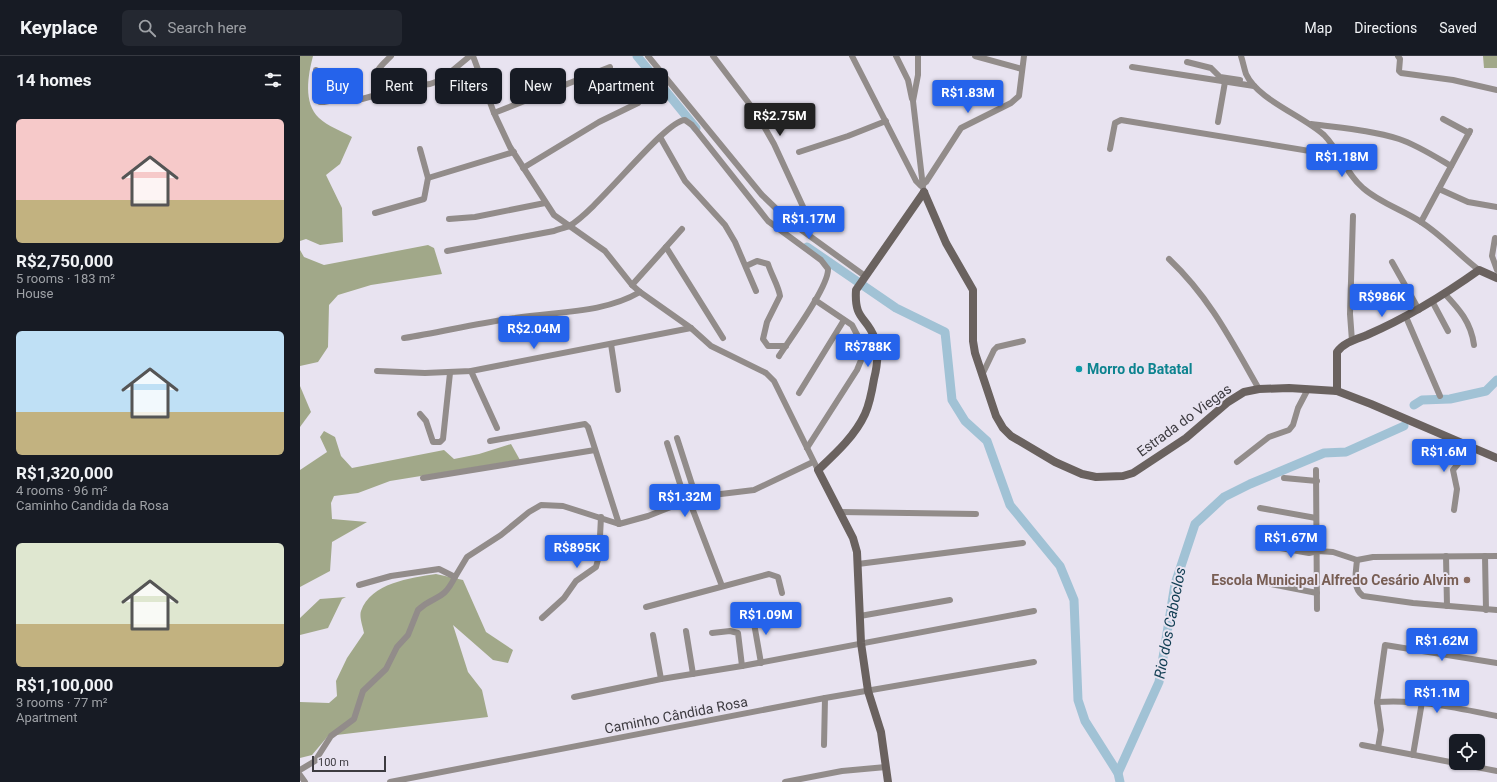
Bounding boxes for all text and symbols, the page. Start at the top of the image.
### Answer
search box [122,10,402,46]
text: Keyplace [20,16,98,39]
icon: search [136,17,158,39]
text: Search here [168,19,247,37]
text: Map [1305,20,1332,36]
text: Directions [1354,20,1417,36]
text: Saved [1439,20,1477,36]
chip: Buy [312,68,363,104]
chip: Rent [371,68,427,104]
chip: Filters [435,68,502,104]
chip: New [510,68,566,104]
chip: Apartment [574,68,668,104]
icon: filters [262,69,284,91]
text: 14 homes [16,70,92,90]
pin: R$1.83M [931,80,1005,114]
text: R$1.83M [941,85,995,100]
pin: R$2.75M [743,103,817,137]
text: R$2.75M [753,108,807,123]
pin: R$1.18M [1305,144,1379,178]
icon: home [114,145,186,217]
text: R$1.18M [1315,149,1369,164]
pin: R$1.17M [772,206,846,240]
text: R$1.17M [782,211,836,226]
text: R$2,750,000 [16,251,113,271]
text: 5 rooms · 183 m² [16,271,115,286]
pin: R$986K [1349,284,1415,318]
text: House [16,286,53,301]
text: R$986K [1359,289,1405,304]
pin: R$2.04M [497,316,571,350]
text: R$2.04M [507,321,561,336]
pin: R$788K [835,334,901,368]
text: R$788K [845,339,891,354]
icon: home [114,357,186,429]
place label: Morro do Batatal [1087,361,1192,377]
marker: Morro do Batatal [1074,364,1084,374]
street label: Estrada do Viegas [1134,380,1234,460]
pin: R$1.6M [1411,439,1477,473]
text: R$1.6M [1421,444,1467,459]
text: R$1,320,000 [16,463,113,483]
text: 4 rooms · 96 m² [16,483,108,498]
pin: R$1.32M [648,484,722,518]
text: R$1.32M [658,489,712,504]
text: Caminho Candida da Rosa [16,498,169,513]
pin: R$1.67M [1254,525,1328,559]
text: R$1.67M [1264,530,1318,545]
pin: R$895K [544,535,610,569]
text: R$895K [554,540,600,555]
water label: Rio dos Caboclos [1150,566,1190,680]
icon: home [114,569,186,641]
place label: Escola Municipal Alfredo Cesário Alvim [1211,572,1459,588]
marker: Escola Municipal Alfredo Cesário Alvim [1462,575,1472,585]
pin: R$1.09M [729,602,803,636]
text: R$1.09M [739,607,793,622]
pin: R$1.62M [1405,628,1479,662]
text: R$1.62M [1415,633,1469,648]
text: R$1,100,000 [16,675,113,695]
pin: R$1.1M [1404,680,1470,714]
text: R$1.1M [1414,685,1460,700]
street label: Caminho Cândida Rosa [603,693,749,737]
text: 3 rooms · 77 m² [16,695,108,710]
text: Apartment [16,710,78,725]
map controls [1449,734,1485,770]
button: locate [1449,734,1485,770]
scale bar [312,754,386,773]
text: 100 m [318,756,349,769]

